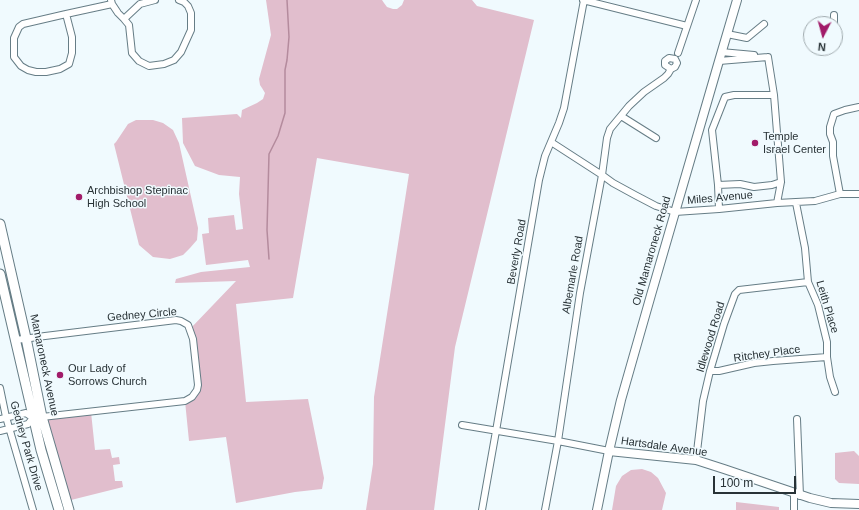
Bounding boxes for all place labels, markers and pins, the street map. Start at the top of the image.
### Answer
place label: Temple Israel Center [763,130,826,156]
marker: Temple Israel Center [750,138,760,148]
place label: Archbishop Stepinac High School [87,184,188,210]
marker: Archbishop Stepinac High School [74,192,84,202]
place label: Our Lady of Sorrows Church [68,362,147,388]
marker: Our Lady of Sorrows Church [55,370,65,380]

